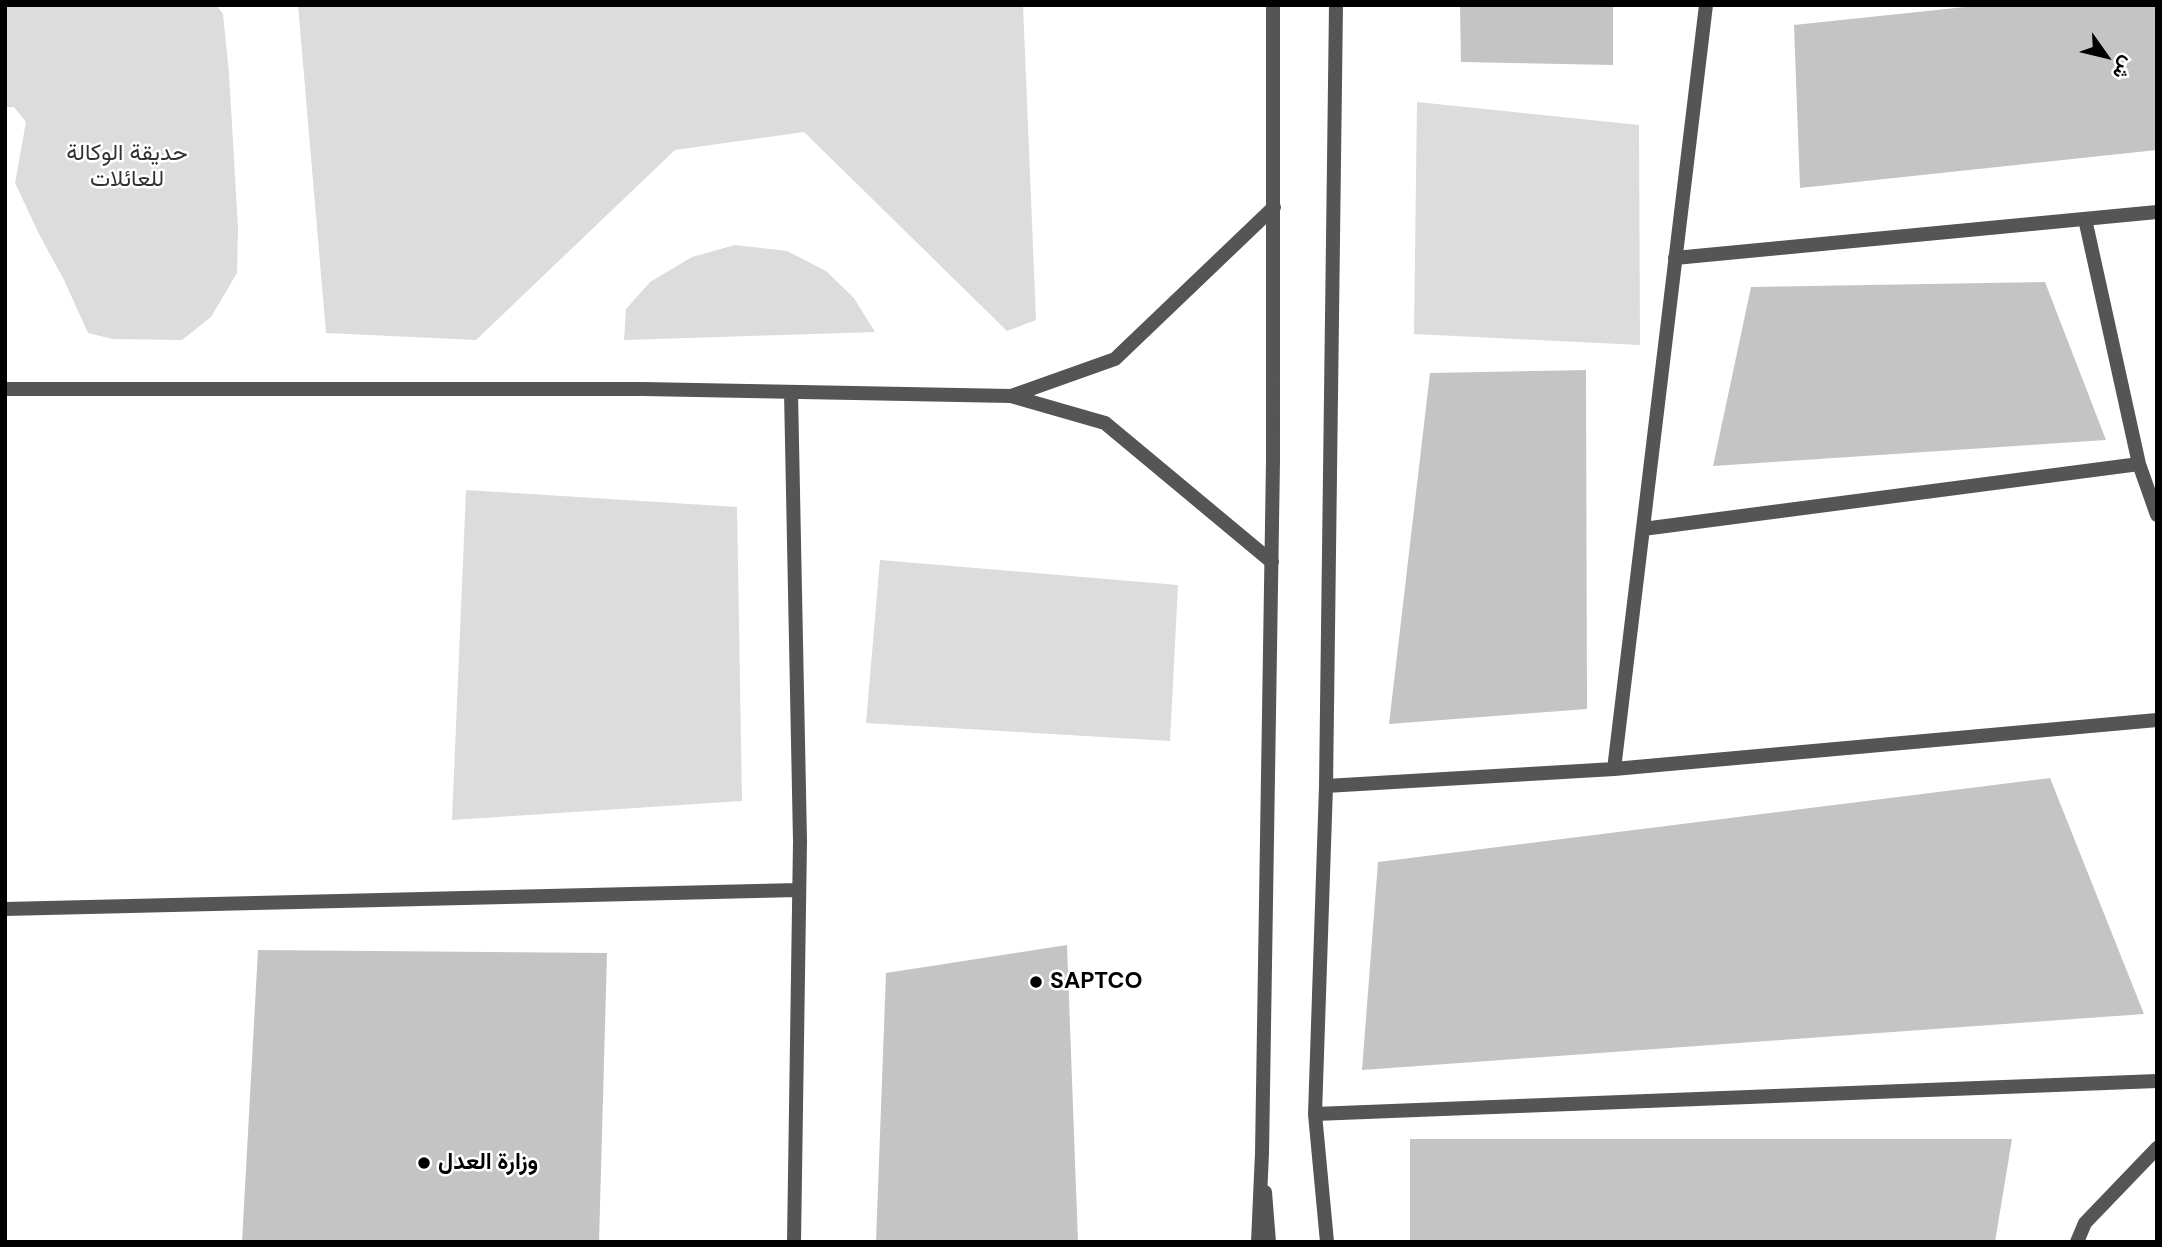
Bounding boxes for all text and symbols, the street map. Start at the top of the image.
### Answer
north arrow [2071,21,2141,91]
text: ش [2107,52,2141,84]
park label: حديقة الوكالة للعائلات [66,140,188,194]
place label: SAPTCO [1050,968,1143,996]
marker: SAPTCO [1028,974,1044,990]
place label: وزارة العدل [438,1149,538,1177]
marker: وزارة العدل [416,1155,432,1171]

